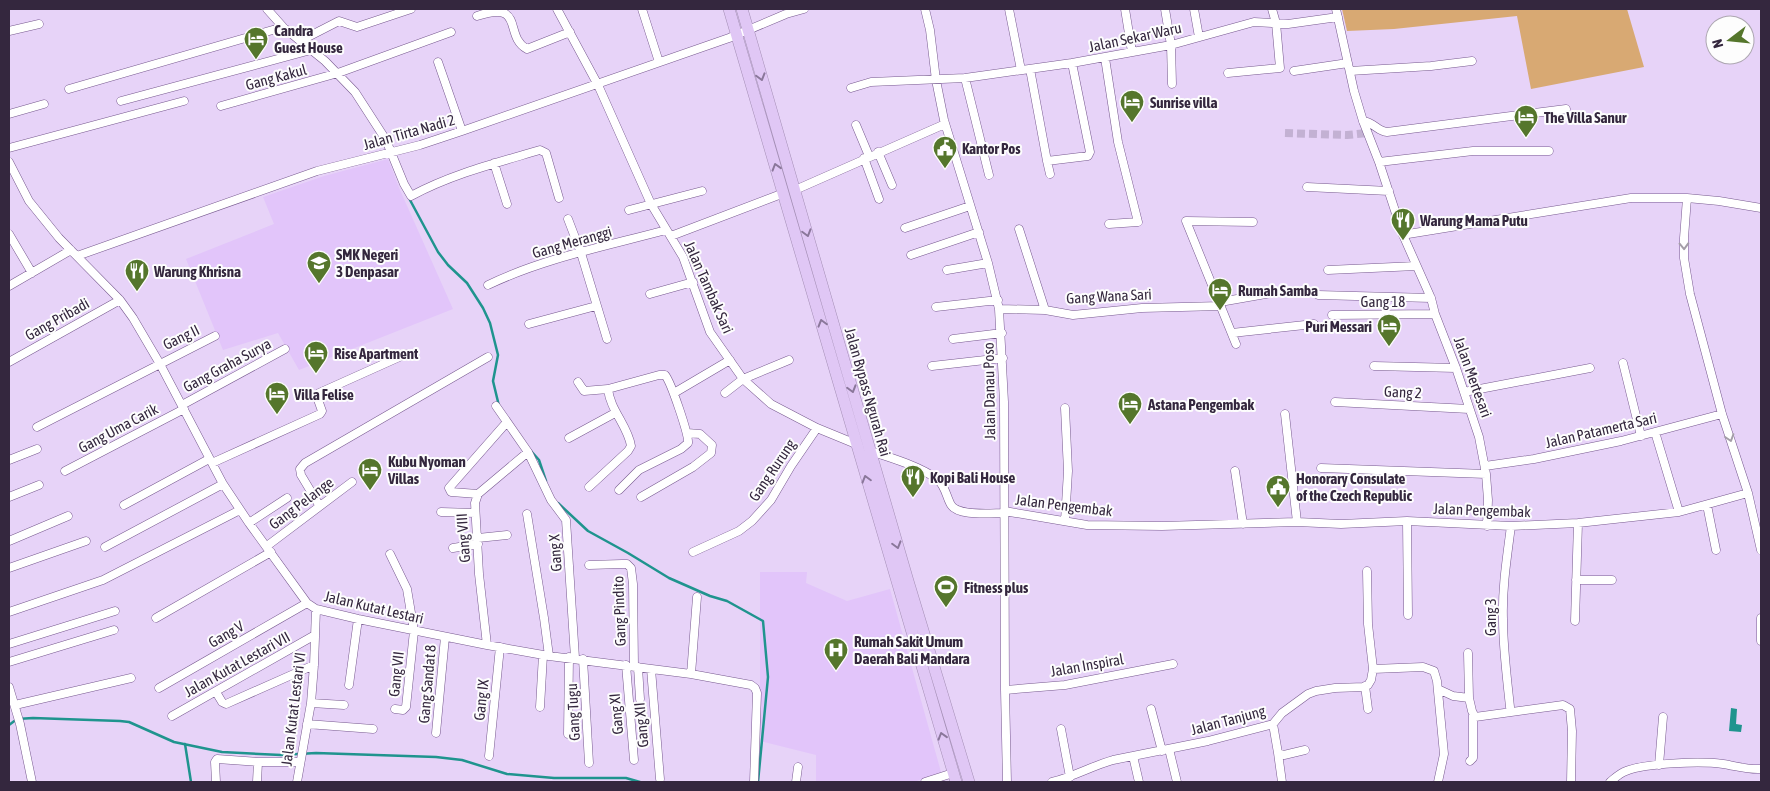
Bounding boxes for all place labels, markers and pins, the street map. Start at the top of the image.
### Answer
place label: Candra Guest House [274,22,343,56]
hotel icon: Candra Guest House [243,26,269,60]
hotel icon: Sunrise villa [1119,89,1145,123]
place label: Sunrise villa [1150,94,1217,111]
hotel icon: The Villa Sanur [1513,104,1539,138]
place label: The Villa Sanur [1544,109,1627,126]
public building icon: Kantor Pos [932,135,958,169]
place label: Kantor Pos [962,140,1021,157]
restaurant icon: Warung Mama Putu [1390,207,1416,241]
place label: Warung Mama Putu [1419,212,1528,229]
place label: SMK Negeri 3 Denpasar [336,246,399,280]
school or university icon: SMK Negeri 3 Denpasar [306,250,332,284]
restaurant icon: Warung Khrisna [124,258,150,292]
place label: Warung Khrisna [153,263,241,280]
hotel icon: Rumah Samba [1207,277,1233,311]
place label: Rumah Samba [1238,282,1318,299]
hotel icon: Puri Messari [1376,313,1402,347]
place label: Puri Messari [1305,318,1372,335]
hotel icon: Rise Apartment [303,340,329,374]
place label: Rise Apartment [334,345,419,362]
hotel icon: Villa Felise [264,381,290,415]
place label: Villa Felise [293,386,354,403]
hotel icon: Astana Pengembak [1117,391,1143,425]
place label: Astana Pengembak [1147,396,1254,413]
place label: Kubu Nyoman Villas [387,453,466,487]
hotel icon: Kubu Nyoman Villas [357,457,383,491]
restaurant icon: Kopi Bali House [900,464,926,498]
place label: Kopi Bali House [930,469,1016,486]
place label: Honorary Consulate of the Czech Republic [1296,470,1413,504]
public building icon: Honorary Consulate of the Czech Republic [1265,474,1291,508]
sports icon: Fitness plus [933,574,959,608]
place label: Fitness plus [964,579,1029,596]
place label: Rumah Sakit Umum Daerah Bali Mandara [854,633,970,667]
hospital icon: Rumah Sakit Umum Daerah Bali Mandara [823,637,849,671]

